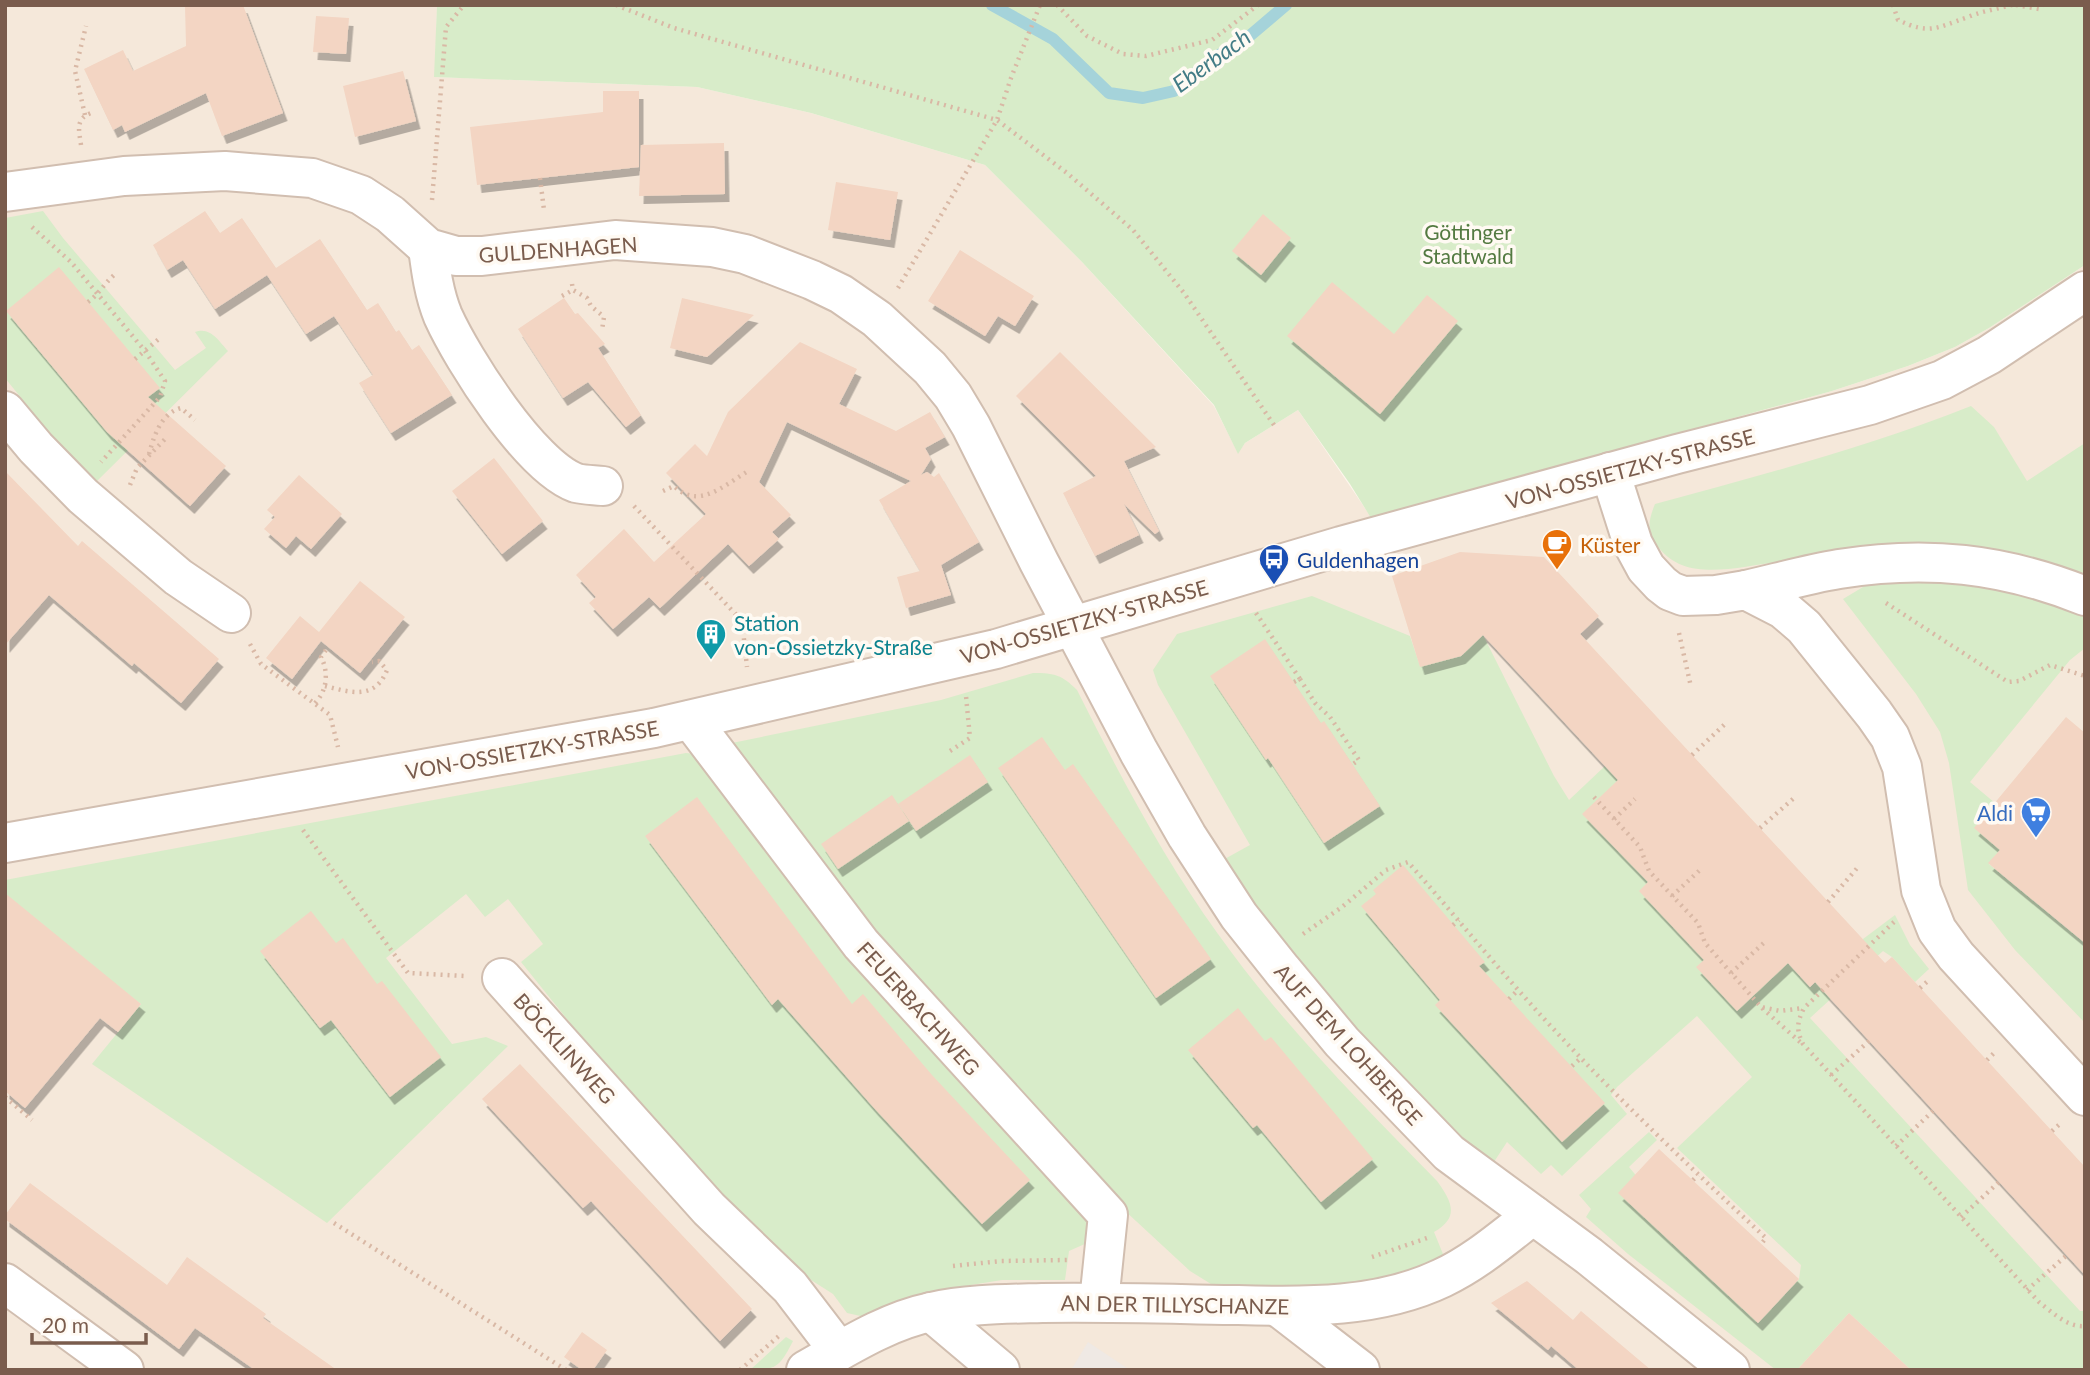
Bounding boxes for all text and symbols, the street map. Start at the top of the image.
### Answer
water label: Eberbach [1166,22,1256,98]
park label: Göttinger Stadtwald [1422,219,1514,268]
street label: GULDENHAGEN [478,231,638,267]
street label: VON-OSSIETZKY-STRASSE [1503,423,1757,513]
cafe icon: Küster [1540,527,1574,571]
place label: Küster [1580,532,1641,557]
bus stop icon: Guldenhagen [1257,542,1291,586]
place label: Guldenhagen [1297,547,1419,572]
street label: VON-OSSIETZKY-STRASSE [957,574,1211,668]
place label: Station von-Ossietzky-Straße [734,610,933,659]
building icon: Station von-Ossietzky-Straße [694,617,728,661]
street label: VON-OSSIETZKY-STRASSE [403,714,661,784]
supermarket icon: Aldi [2019,795,2053,839]
place label: Aldi [1977,800,2013,825]
street label: FEUERBACHWEG [853,936,985,1080]
street label: AUF DEM LOHBERGE [1270,958,1428,1130]
street label: BÖCKLINWEG [509,988,621,1108]
street label: AN DER TILLYSCHANZE [1060,1290,1290,1318]
scale bar [32,1302,145,1346]
text: 20 m [42,1312,89,1337]

